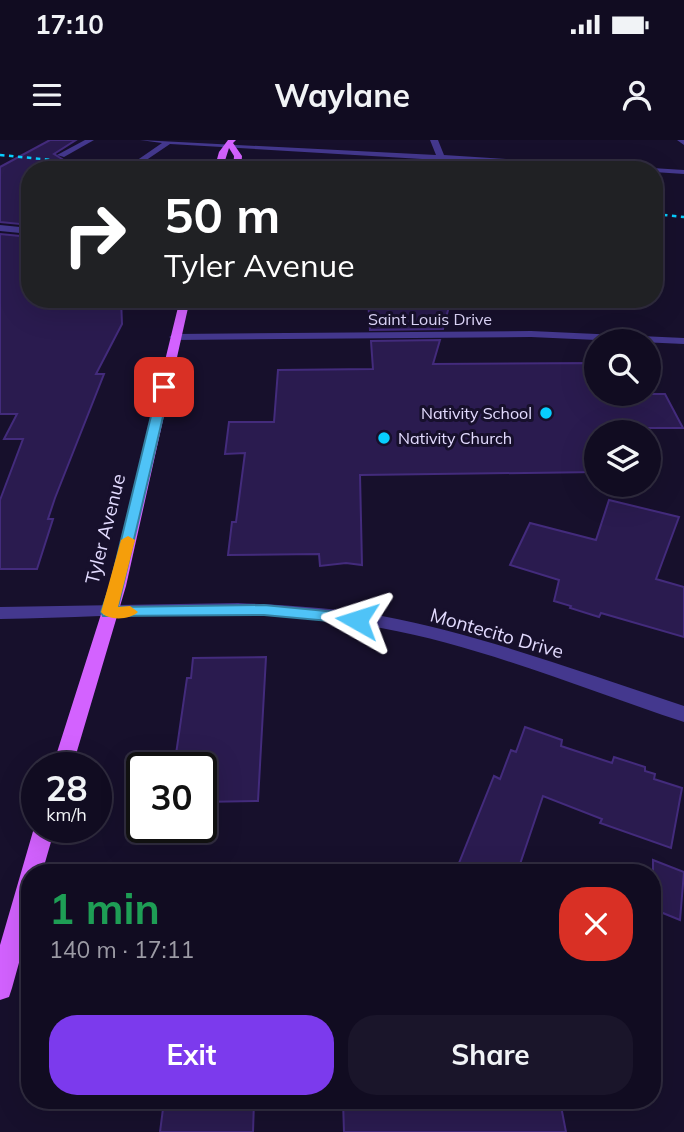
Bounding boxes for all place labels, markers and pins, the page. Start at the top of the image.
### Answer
pin [134,357,194,417]
place label: Nativity School [421,403,532,423]
marker: Nativity School [538,405,554,421]
place label: Nativity Church [398,428,512,448]
marker: Nativity Church [376,430,392,446]

